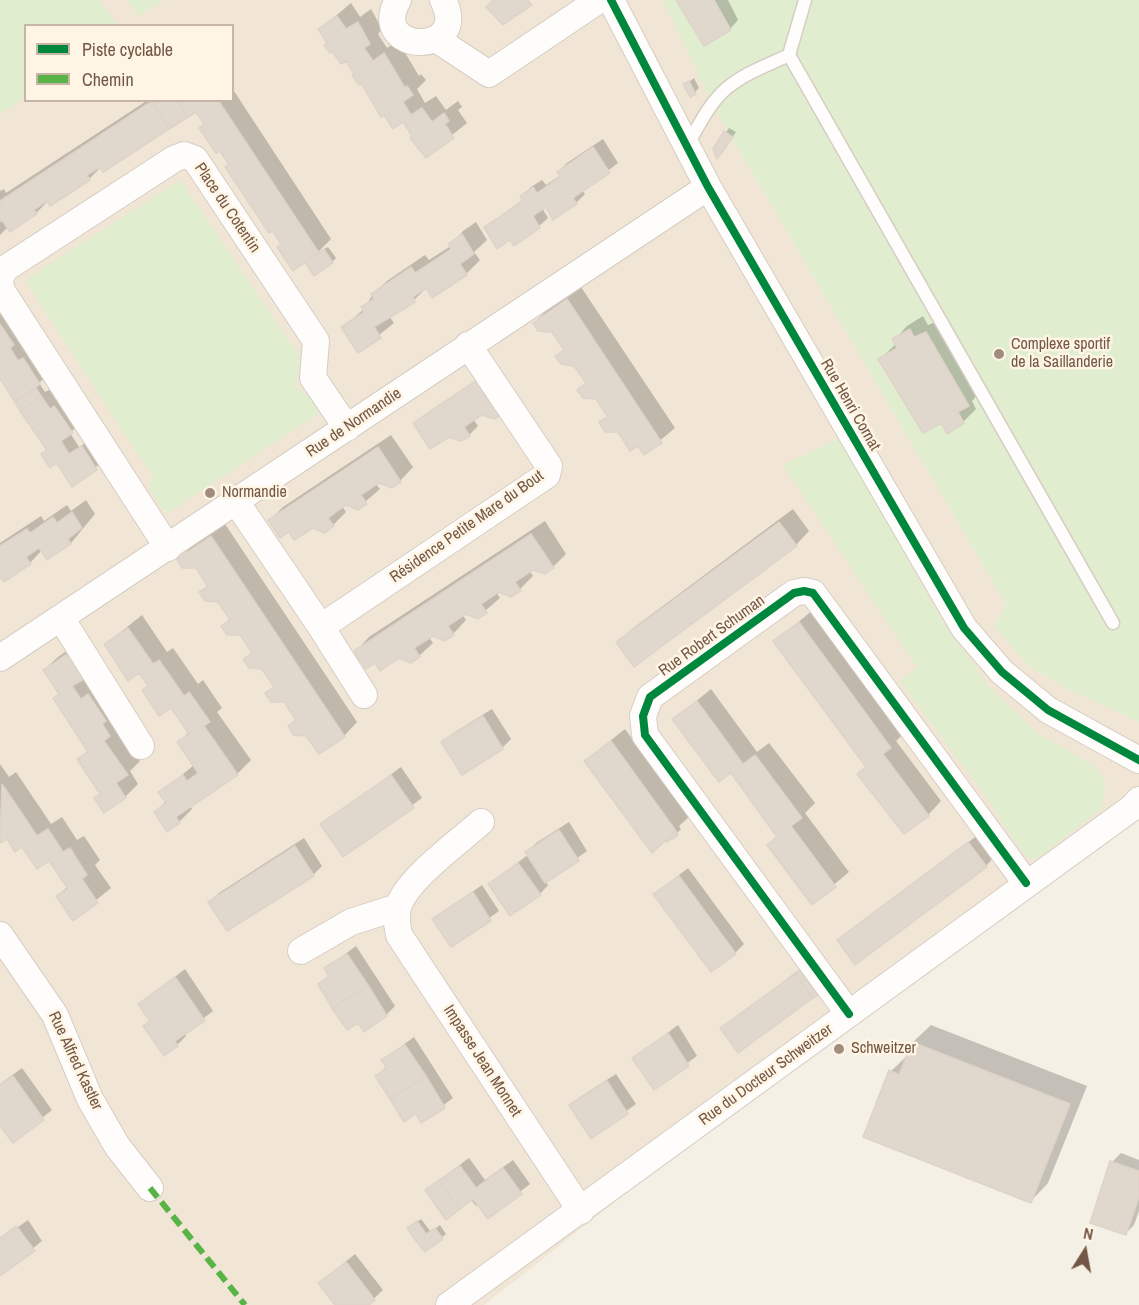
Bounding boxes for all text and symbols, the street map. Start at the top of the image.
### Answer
legend [24,24,234,102]
text: Piste cyclable [82,37,173,62]
text: Chemin [82,67,134,92]
street label: Place du Cotentin [190,159,264,257]
place label: Complexe sportif de la Saillanderie [1011,335,1113,373]
marker: Complexe sportif de la Saillanderie [992,347,1006,361]
street label: Rue Henri Cornat [816,356,884,454]
street label: Rue de Normandie [303,384,405,462]
street label: Résidence Petite Mare du Bout [387,467,547,587]
place label: Normandie [222,483,287,503]
marker: Normandie [203,486,217,500]
street label: Rue Robert Schuman [655,591,769,681]
street label: Impasse Jean Monnet [439,1002,525,1120]
street label: Rue Alfred Kastler [44,1009,106,1113]
street label: Rue du Docteur Schweitzer [695,1020,837,1130]
place label: Schweitzer [851,1039,916,1059]
marker: Schweitzer [832,1042,846,1056]
north arrow [1055,1221,1115,1281]
text: N [1082,1222,1095,1245]

